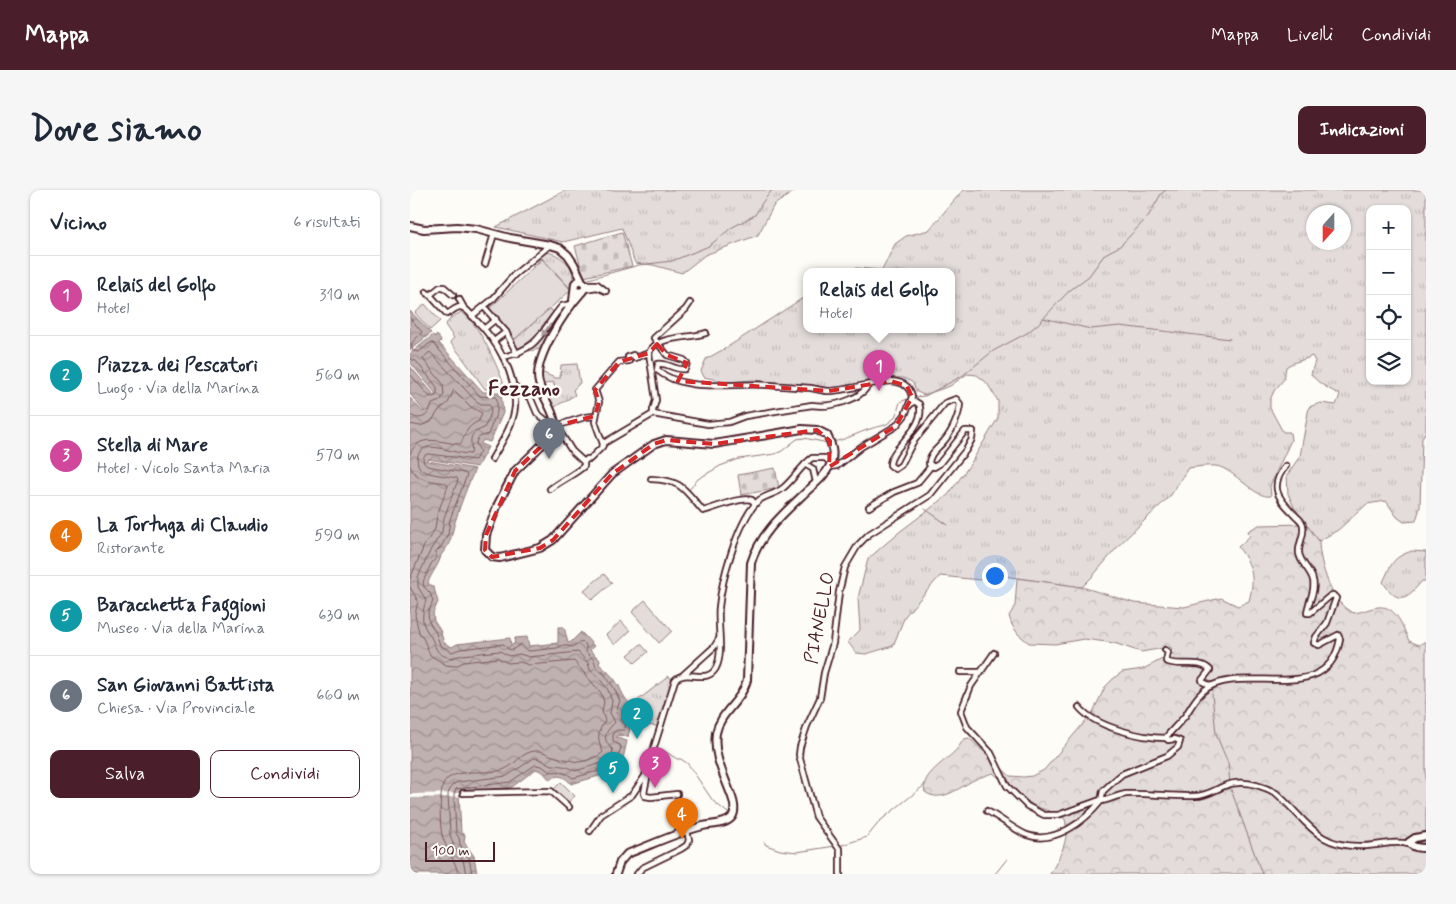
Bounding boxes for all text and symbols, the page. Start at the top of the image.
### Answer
text: Mappa [25,20,89,51]
text: Mappa [1211,23,1259,47]
text: Livelli [1287,23,1333,47]
text: Condividi [1361,23,1431,47]
button: Indicazioni [1298,106,1426,154]
text: Dove siamo [30,107,202,153]
north arrow [1306,205,1351,250]
map controls [1366,205,1411,385]
button: + [1366,205,1411,250]
text: Vicino [50,209,107,237]
text: 6 risultati [293,212,360,233]
button: − [1366,250,1411,295]
popup [803,268,955,333]
text: Relais del Golfo [97,273,216,298]
text: Relais del Golfo [820,278,938,303]
text: 1 [62,285,70,306]
text: 310 m [319,285,360,306]
button: locate [1366,295,1411,340]
text: Hotel [97,298,130,319]
text: Hotel [820,303,852,324]
one-way arrow [540,323,551,336]
button: layers [1366,340,1411,385]
pin: 1 [863,350,895,391]
text: Piazza dei Pescatori [97,353,258,378]
text: 2 [62,365,70,386]
text: 560 m [315,365,360,386]
district label: Fezzano [488,375,560,403]
text: Luogo · Via della Marina [97,378,259,399]
pin: 6 [533,418,565,459]
text: Stella di Mare [97,433,208,458]
text: 3 [62,445,70,466]
text: 570 m [316,445,360,466]
text: Hotel · Vicolo Santa Maria [97,458,270,479]
text: La Tortuga di Claudio [97,513,268,538]
text: 4 [61,525,71,546]
text: 590 m [314,525,360,546]
text: Ristorante [97,538,165,559]
your location [982,563,1008,589]
street label: PIANELLO [799,570,841,666]
text: Baracchetta Faggioni [97,593,266,618]
text: 5 [61,605,71,626]
text: 630 m [318,605,360,626]
text: Museo · Via della Marina [97,618,265,639]
text: San Giovanni Battista [97,673,275,698]
text: 6 [62,685,70,706]
text: 660 m [316,685,360,706]
text: Chiesa · Via Provinciale [97,698,256,719]
pin: 2 [621,698,653,739]
pin: 3 [639,747,671,788]
button: Salva [50,750,200,798]
button: Condividi [210,750,360,798]
pin: 5 [597,752,629,793]
pin: 4 [666,798,698,839]
scale bar [425,839,495,862]
text: 100 m [432,842,470,860]

